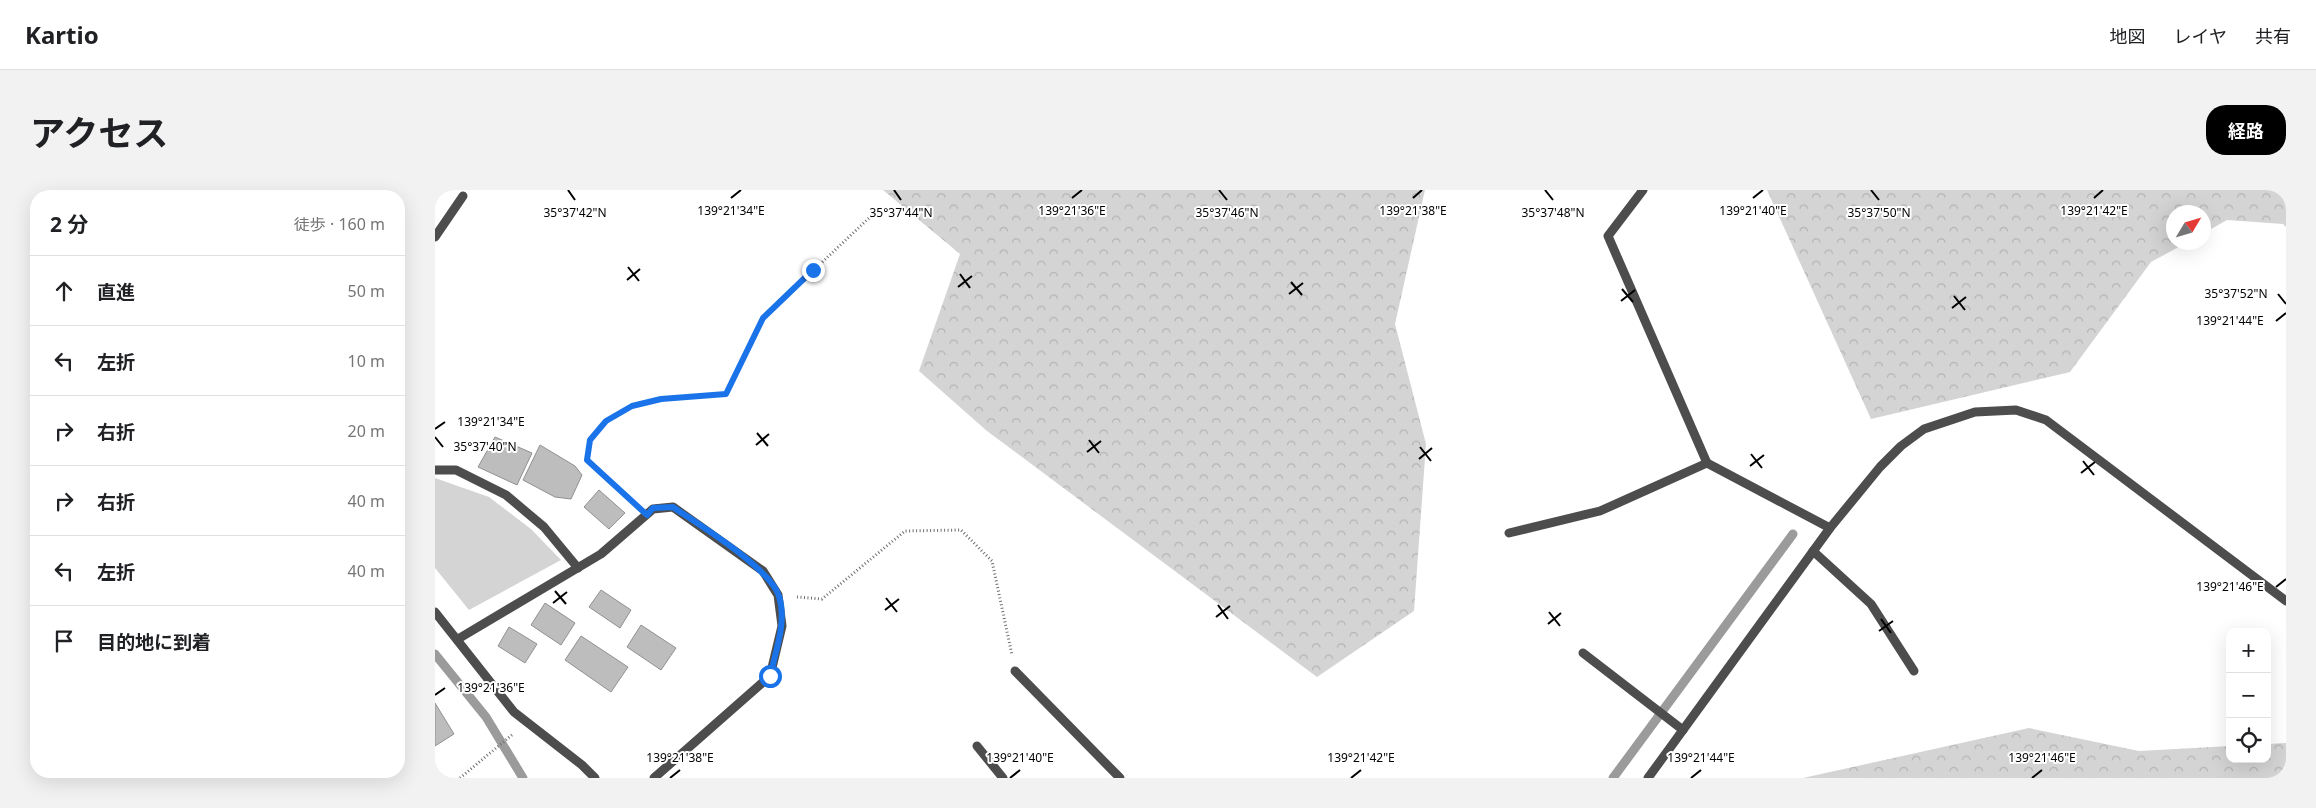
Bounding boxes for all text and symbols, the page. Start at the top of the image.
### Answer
text: Kartio [25,18,99,51]
text: 地図 [2110,24,2146,48]
text: レイヤ [2174,24,2227,48]
text: 共有 [2255,24,2291,48]
button: 経路 [2206,105,2286,155]
text: アクセス [30,109,168,156]
text: 139°21'34"E [697,202,765,219]
text: 139°21'36"E [1038,202,1106,219]
text: 139°21'38"E [1379,202,1447,219]
text: 139°21'40"E [1719,202,1787,219]
text: 139°21'42"E [2060,202,2128,219]
text: 35°37'42"N [543,204,607,221]
text: 35°37'44"N [869,204,933,221]
text: 35°37'46"N [1195,204,1259,221]
text: 35°37'48"N [1521,204,1585,221]
text: 35°37'50"N [1847,204,1911,221]
north arrow [2166,205,2211,250]
text: 2 分 [50,210,88,238]
text: 徒歩 · 160 m [294,213,385,235]
route end [802,259,825,282]
icon: ahead [50,277,78,305]
text: 直進 [97,279,135,305]
text: 50 m [348,280,385,302]
text: 35°37'52"N [2204,285,2268,302]
text: 139°21'44"E [2196,312,2264,329]
icon: left [50,347,78,375]
text: 左折 [97,349,135,375]
text: 10 m [348,350,385,372]
text: 139°21'34"E [457,413,525,430]
icon: right [50,417,78,445]
text: 右折 [97,419,135,445]
text: 20 m [348,420,385,442]
text: 35°37'40"N [453,438,517,455]
icon: right [50,487,78,515]
text: 右折 [97,489,135,515]
text: 40 m [348,490,385,512]
icon: left [50,557,78,585]
text: 左折 [97,559,135,585]
text: 40 m [348,560,385,582]
text: 139°21'46"E [2196,578,2264,595]
icon: arrive [50,627,78,655]
map controls [2226,628,2271,763]
button: + [2226,628,2271,673]
text: 目的地に到着 [97,629,211,655]
route start [759,665,782,688]
button: − [2226,673,2271,718]
text: 139°21'36"E [457,679,525,696]
button: locate [2226,718,2271,763]
text: 139°21'38"E [646,749,714,766]
text: 139°21'40"E [986,749,1054,766]
text: 139°21'42"E [1327,749,1395,766]
text: 139°21'44"E [1667,749,1735,766]
text: 139°21'46"E [2008,749,2076,766]

